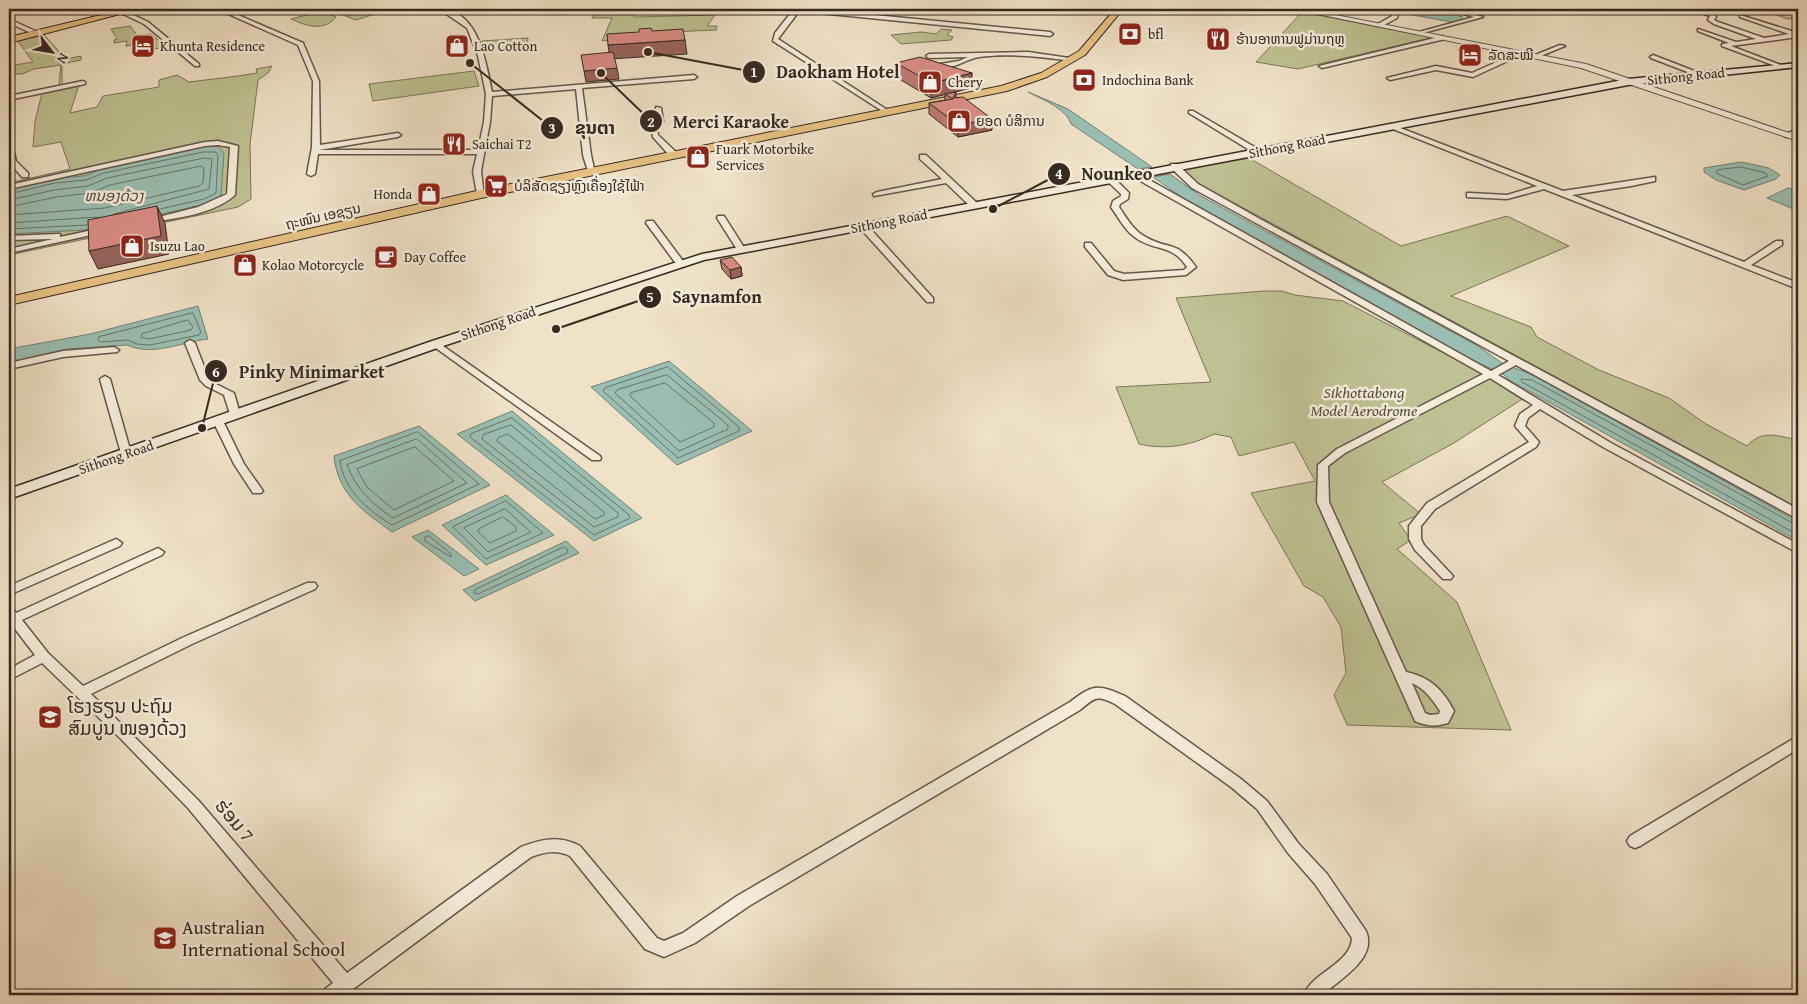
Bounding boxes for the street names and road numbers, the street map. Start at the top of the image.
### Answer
street label: Sithong Road [1646,62,1726,90]
street label: Sithong Road [1247,129,1328,163]
street label: ຖະໜົນ ເອຊຽນ [283,198,363,234]
street label: Sithong Road [849,204,930,238]
street label: Sithong Road [458,301,539,345]
street label: Sithong Road [76,435,157,479]
street label: ຮ່ອມ 7 [209,792,261,848]

